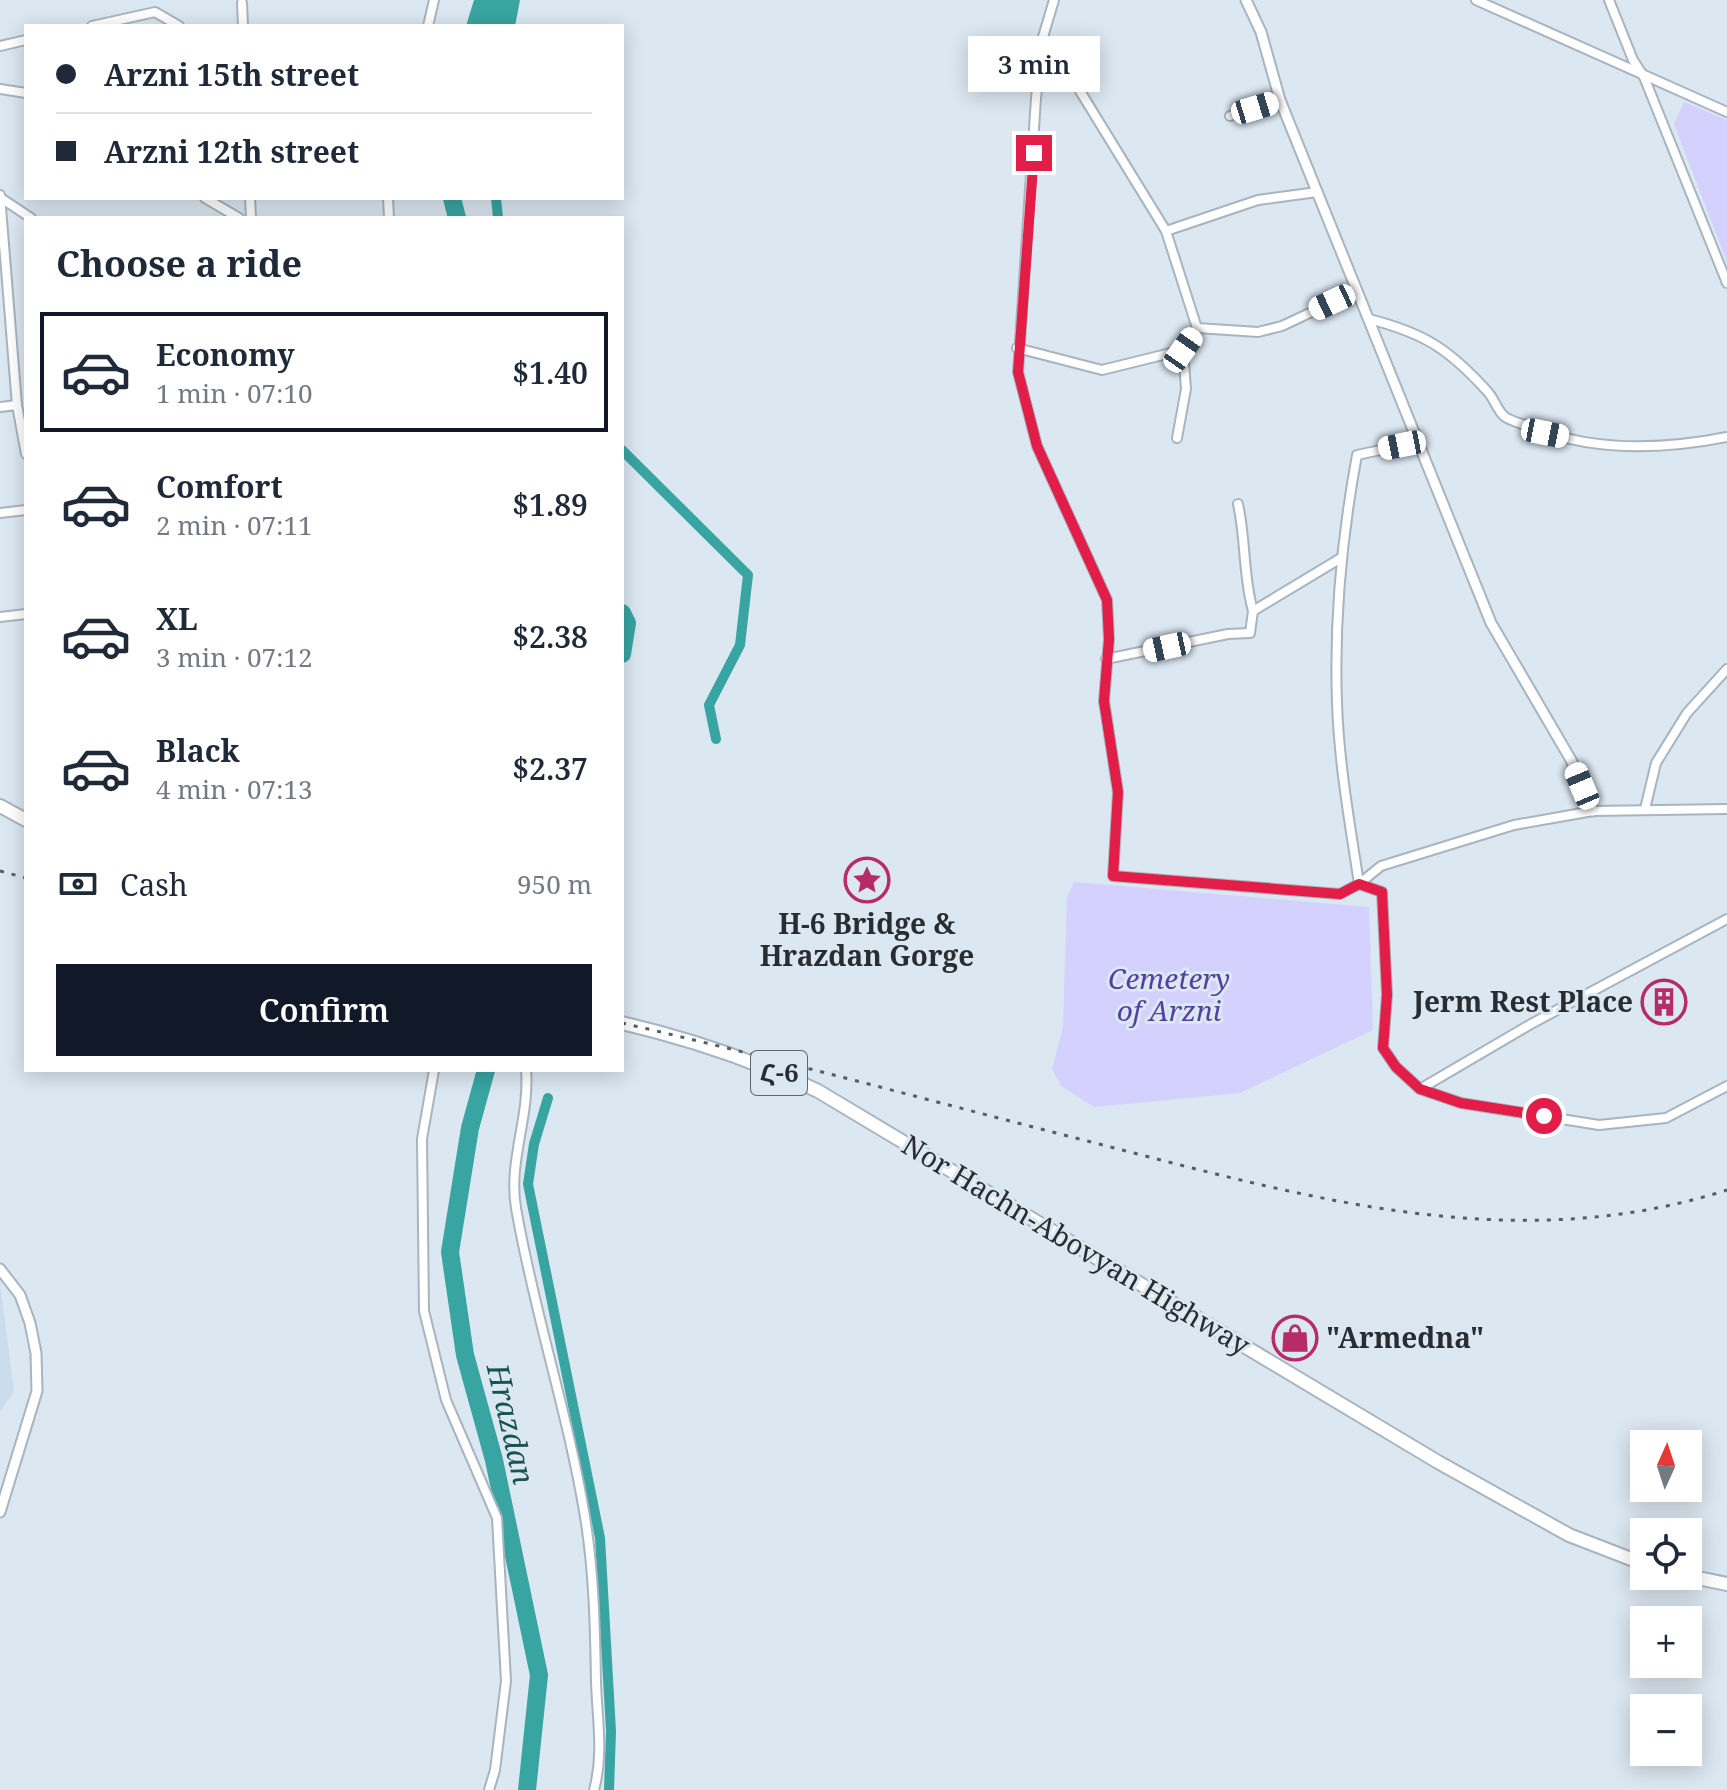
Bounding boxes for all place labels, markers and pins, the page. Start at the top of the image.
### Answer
place icon: H-6 Bridge & Hrazdan Gorge [843,856,891,904]
place label: H-6 Bridge & Hrazdan Gorge [760,904,974,974]
building icon: Jerm Rest Place [1640,978,1688,1026]
place label: Jerm Rest Place [1412,982,1633,1020]
shop icon: "Armedna" [1271,1314,1319,1362]
place label: "Armedna" [1326,1318,1484,1356]

